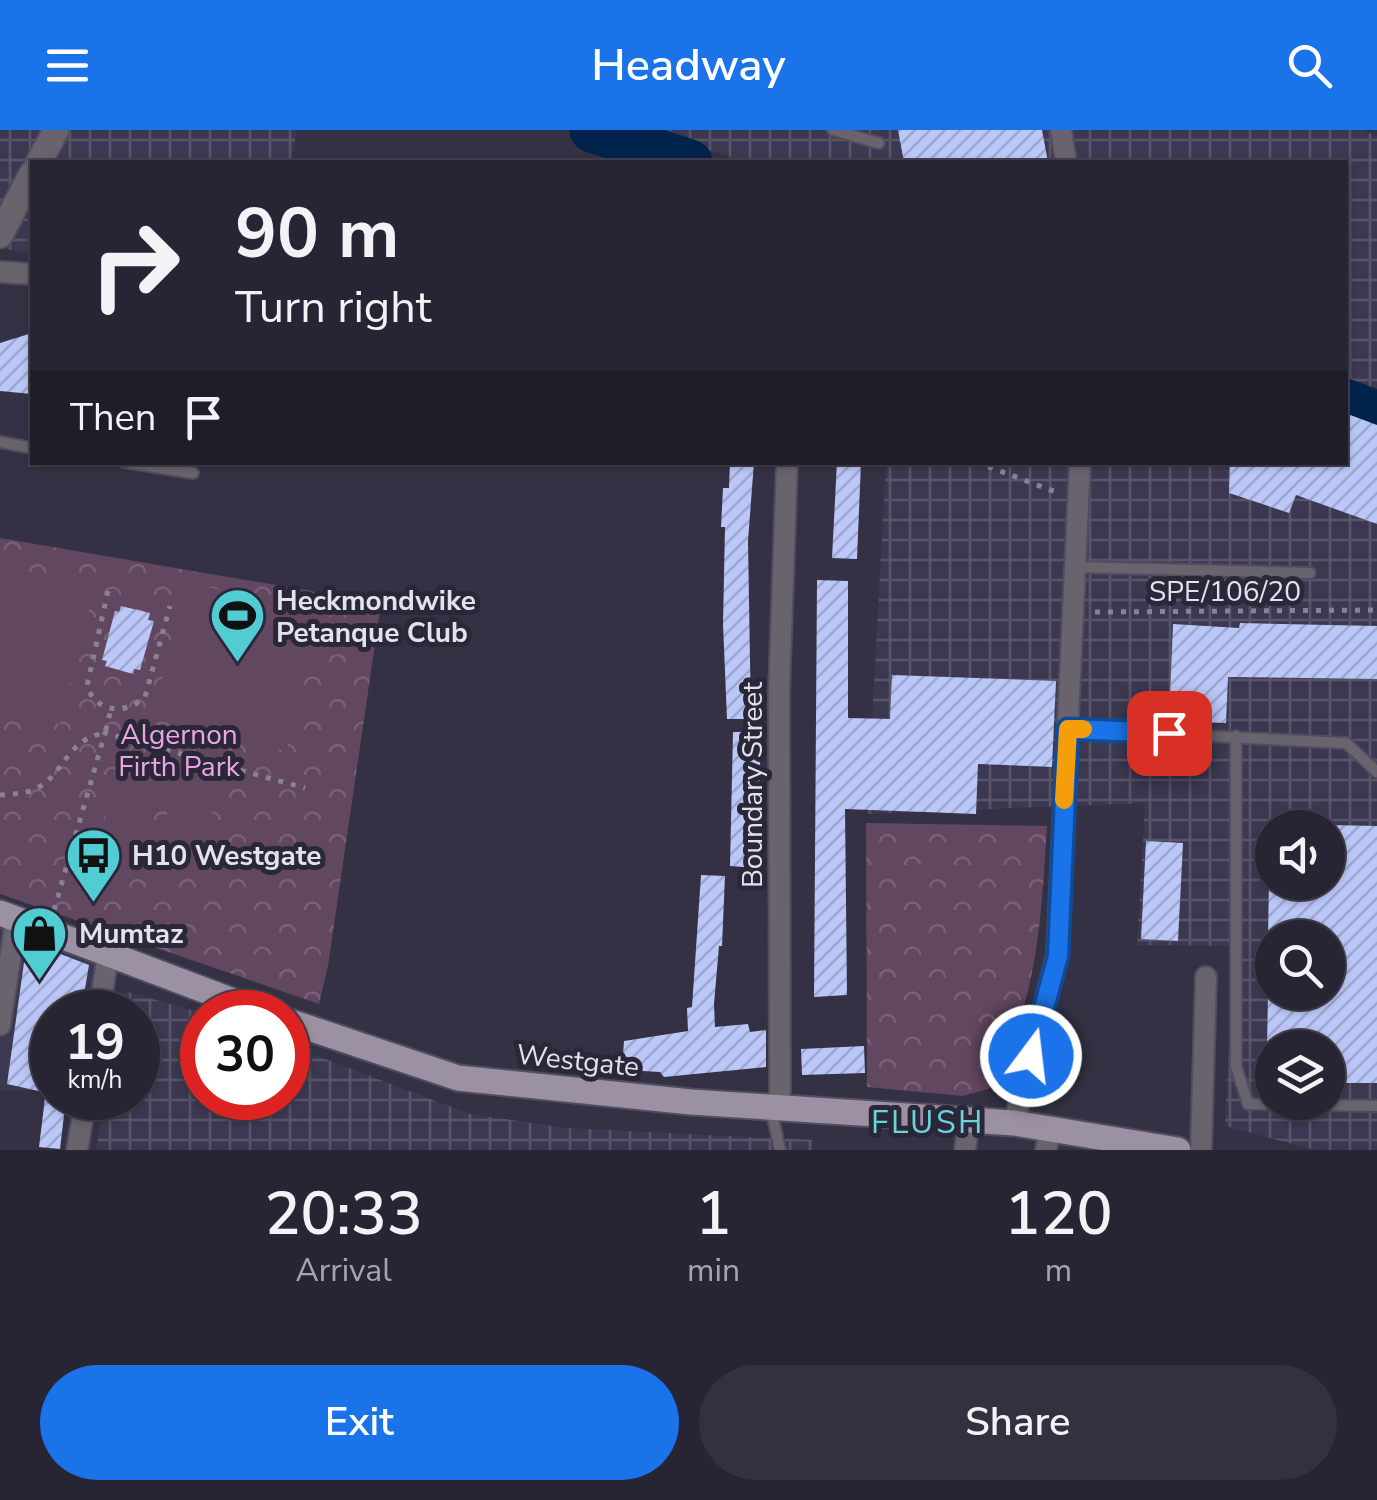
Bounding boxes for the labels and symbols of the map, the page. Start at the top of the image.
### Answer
street label: SPE/106/20 [1149,573,1301,611]
place label: Heckmondwike Petanque Club [276,582,476,652]
sports icon: Heckmondwike Petanque Club [207,586,267,665]
street label: Boundary Street [734,682,772,888]
pin [1127,691,1212,776]
park label: Algernon Firth Park [118,716,241,786]
bus stop icon: H10 Westgate [63,825,123,904]
place label: H10 Westgate [132,837,322,875]
shop icon: Mumtaz [10,903,70,982]
place label: Mumtaz [79,915,183,953]
speed limit sign: 30 [180,990,310,1120]
position arrow [979,1004,1083,1108]
street label: Westgate [515,1036,641,1086]
district label: FLUSH [871,1101,985,1144]

